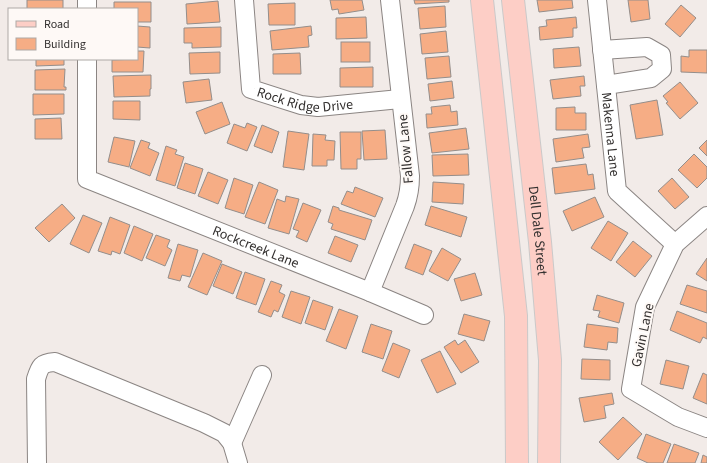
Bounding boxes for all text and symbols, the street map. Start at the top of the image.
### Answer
legend [8,8,138,60]
text: Road [44,16,70,33]
text: Building [44,36,86,53]
street label: Rock Ridge Drive [254,83,354,118]
street label: Makenna Lane [596,91,624,178]
street label: Fallow Lane [393,113,419,184]
street label: Dell Dale Street [523,185,552,276]
street label: Rockcreek Lane [209,221,302,274]
street label: Gavin Lane [626,301,659,369]

